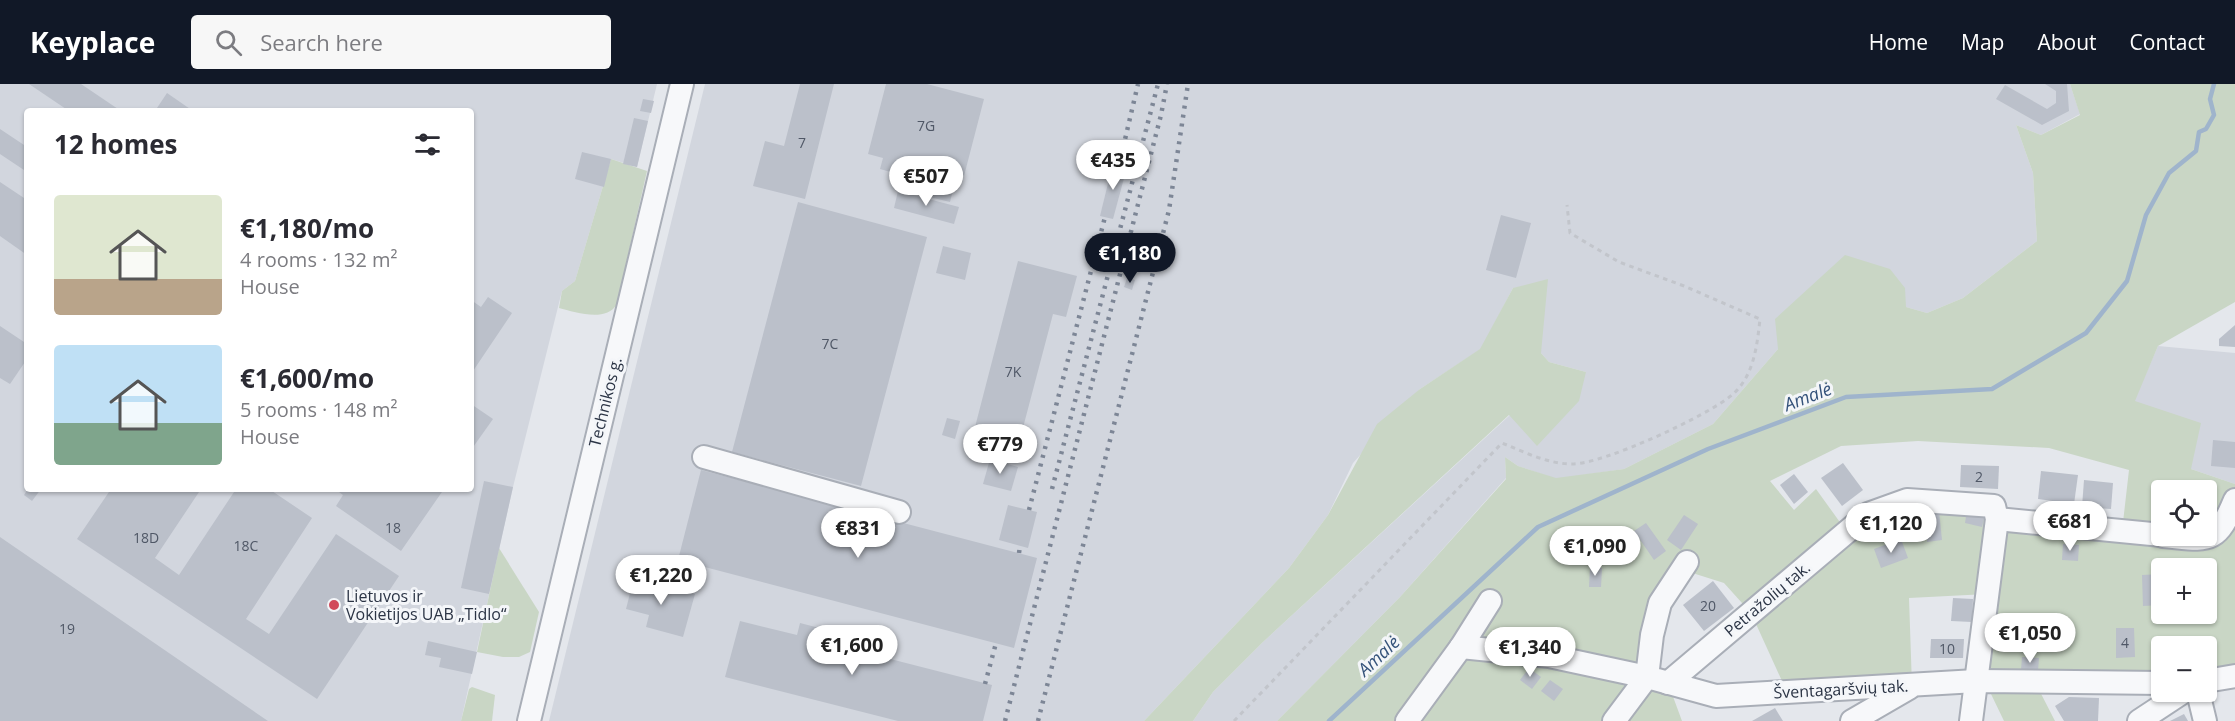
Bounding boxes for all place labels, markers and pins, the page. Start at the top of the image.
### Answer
pin: €435 [1077,140,1149,191]
pin: €507 [890,156,962,207]
pin: €1,180 [1081,233,1179,284]
pin: €779 [964,424,1036,475]
pin: €681 [2034,501,2106,552]
pin: €1,120 [1842,503,1940,554]
pin: €831 [822,508,894,559]
pin: €1,090 [1546,526,1644,577]
pin: €1,220 [612,555,710,606]
place label: Lietuvos ir Vokietijos UAB „Tidlo“ [346,585,507,625]
marker: Lietuvos ir Vokietijos UAB „Tidlo“ [327,598,341,612]
pin: €1,050 [1981,613,2079,664]
pin: €1,600 [803,625,901,676]
pin: €1,340 [1481,627,1579,678]

